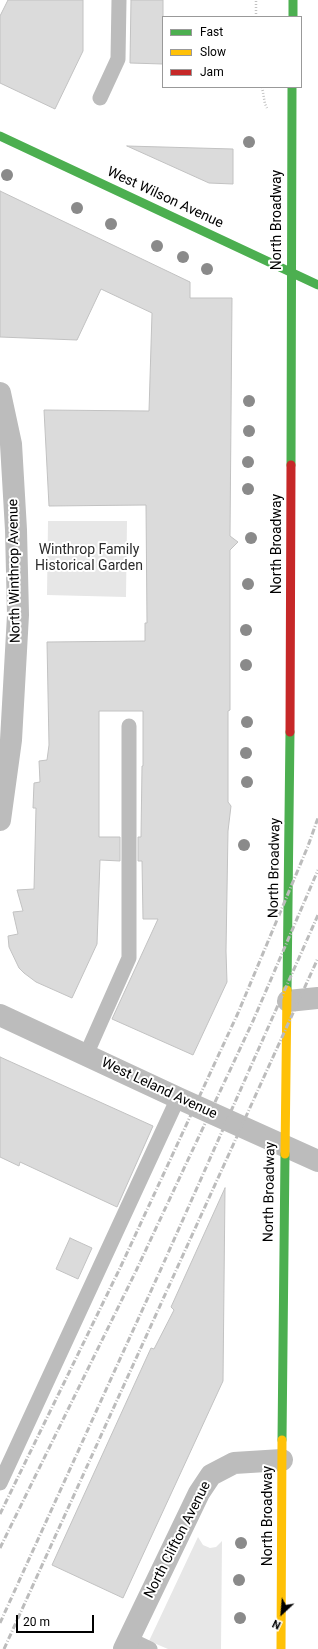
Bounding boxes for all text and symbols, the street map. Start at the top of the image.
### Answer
legend [162,16,302,88]
text: Fast [200,25,223,39]
text: Slow [200,45,226,59]
text: Jam [200,65,224,79]
street label: West Wilson Avenue [104,164,226,232]
street label: North Broadway [269,170,285,270]
street label: North Broadway [269,494,285,594]
street label: North Winthrop Avenue [5,499,25,643]
park label: Winthrop Family Historical Garden [35,542,143,574]
street label: North Broadway [266,818,284,918]
street label: West Leland Avenue [98,1055,220,1123]
street label: North Broadway [261,1142,279,1242]
street label: North Broadway [260,1466,276,1566]
street label: North Clifton Avenue [141,1479,215,1601]
north arrow [262,1593,302,1633]
scale bar [18,1607,96,1633]
text: 20 m [23,1615,50,1629]
text: N [270,1617,283,1632]

